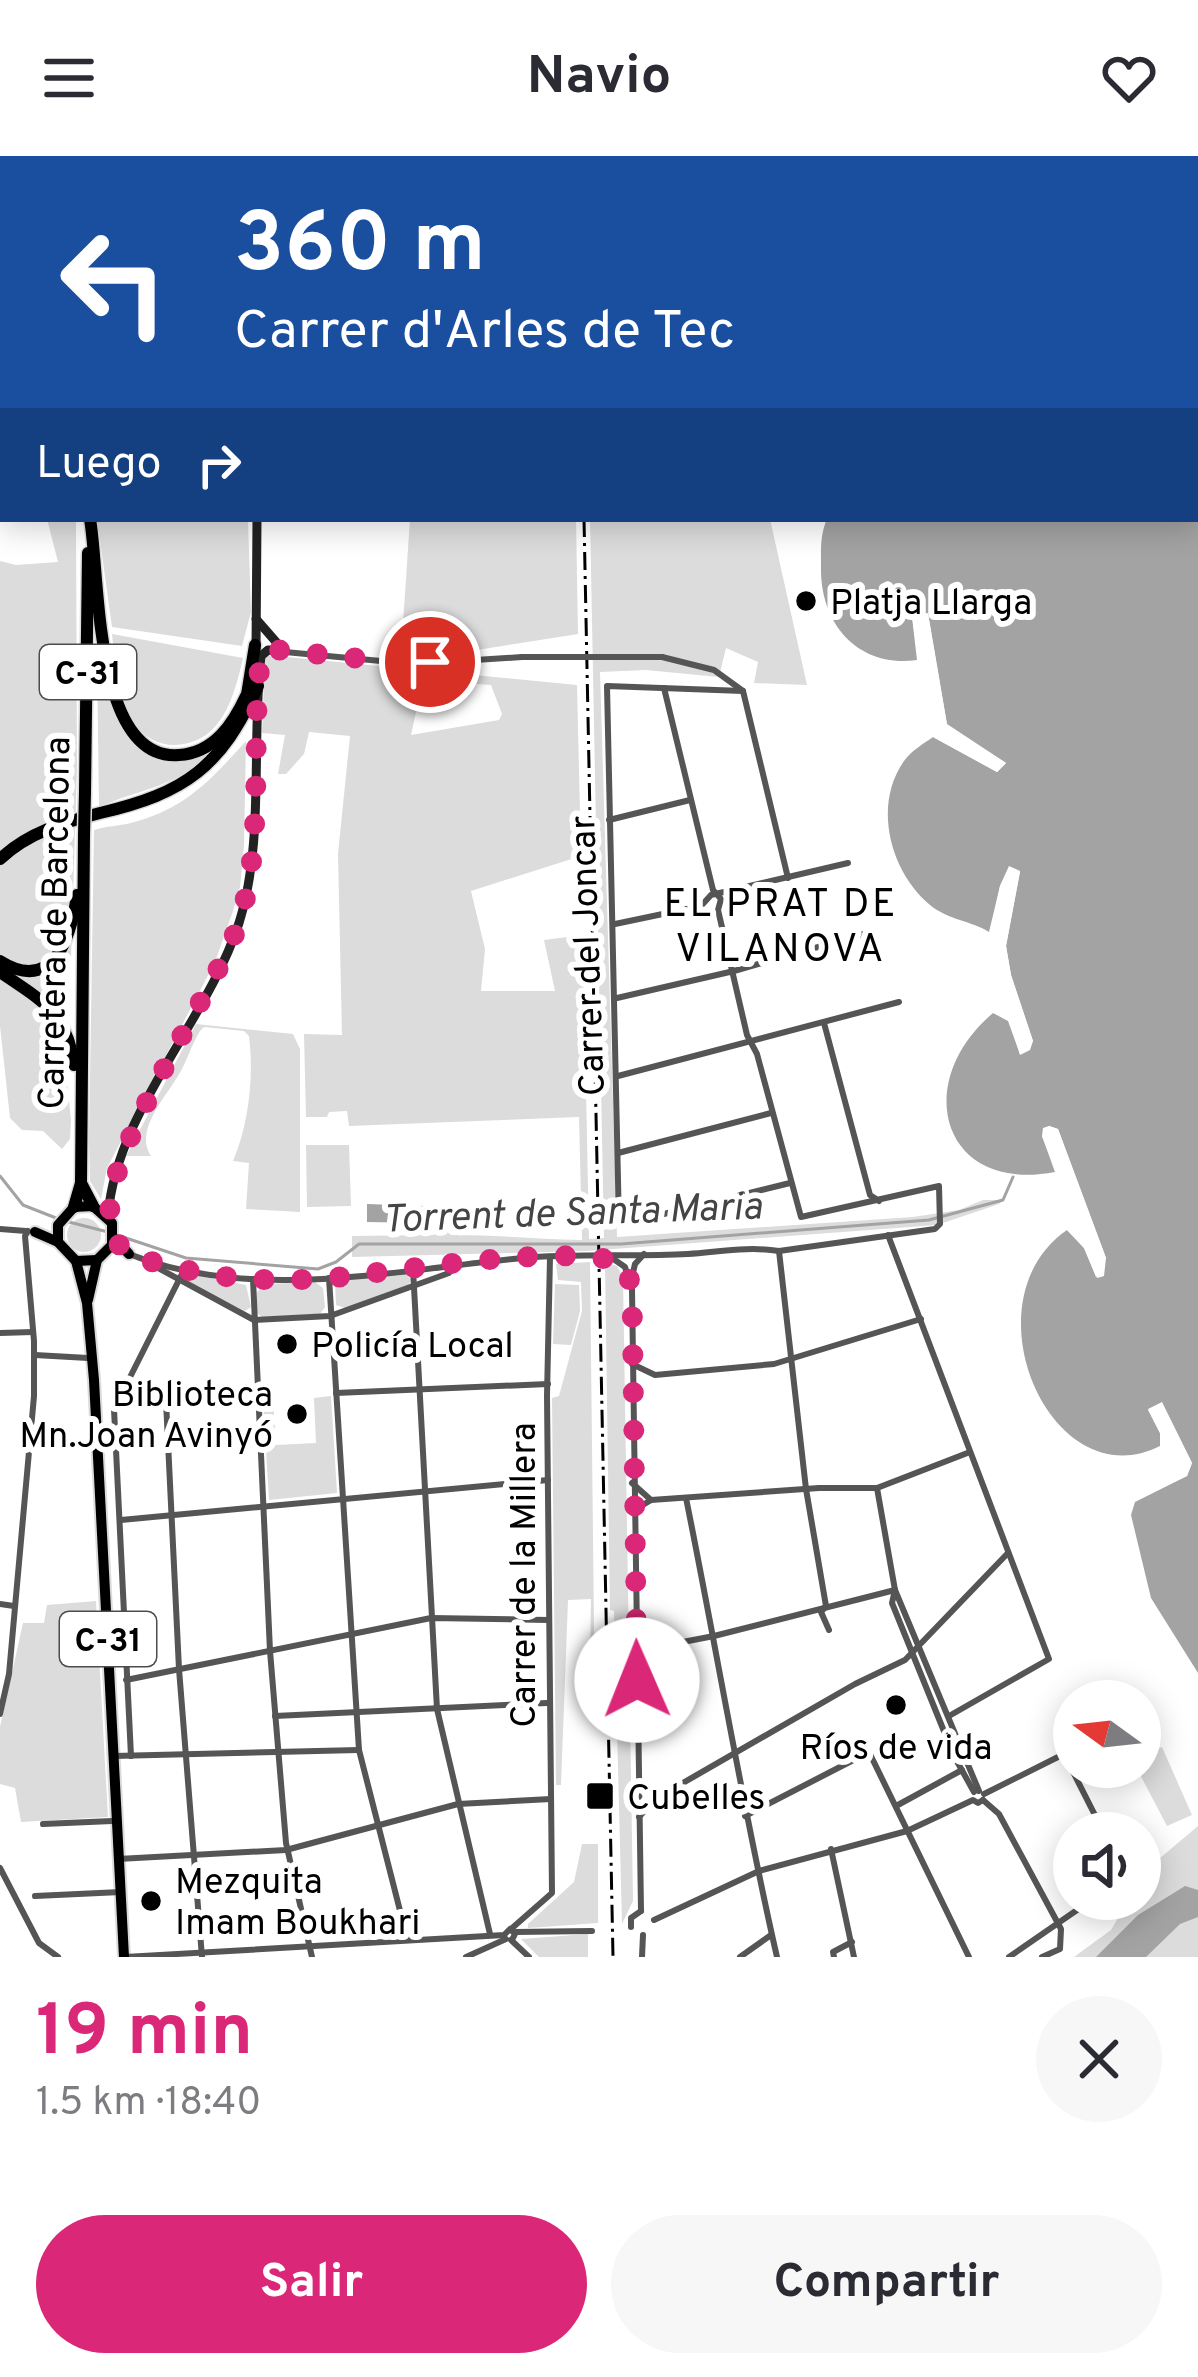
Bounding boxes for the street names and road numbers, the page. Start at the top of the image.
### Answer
road number: C-31 [40,645,136,699]
street label: Carretera de Barcelona [31,736,83,1110]
street label: Carrer del Joncar [562,815,618,1097]
street label: Carrer de la Millera [503,1422,549,1728]
road number: C-31 [60,1612,156,1666]

